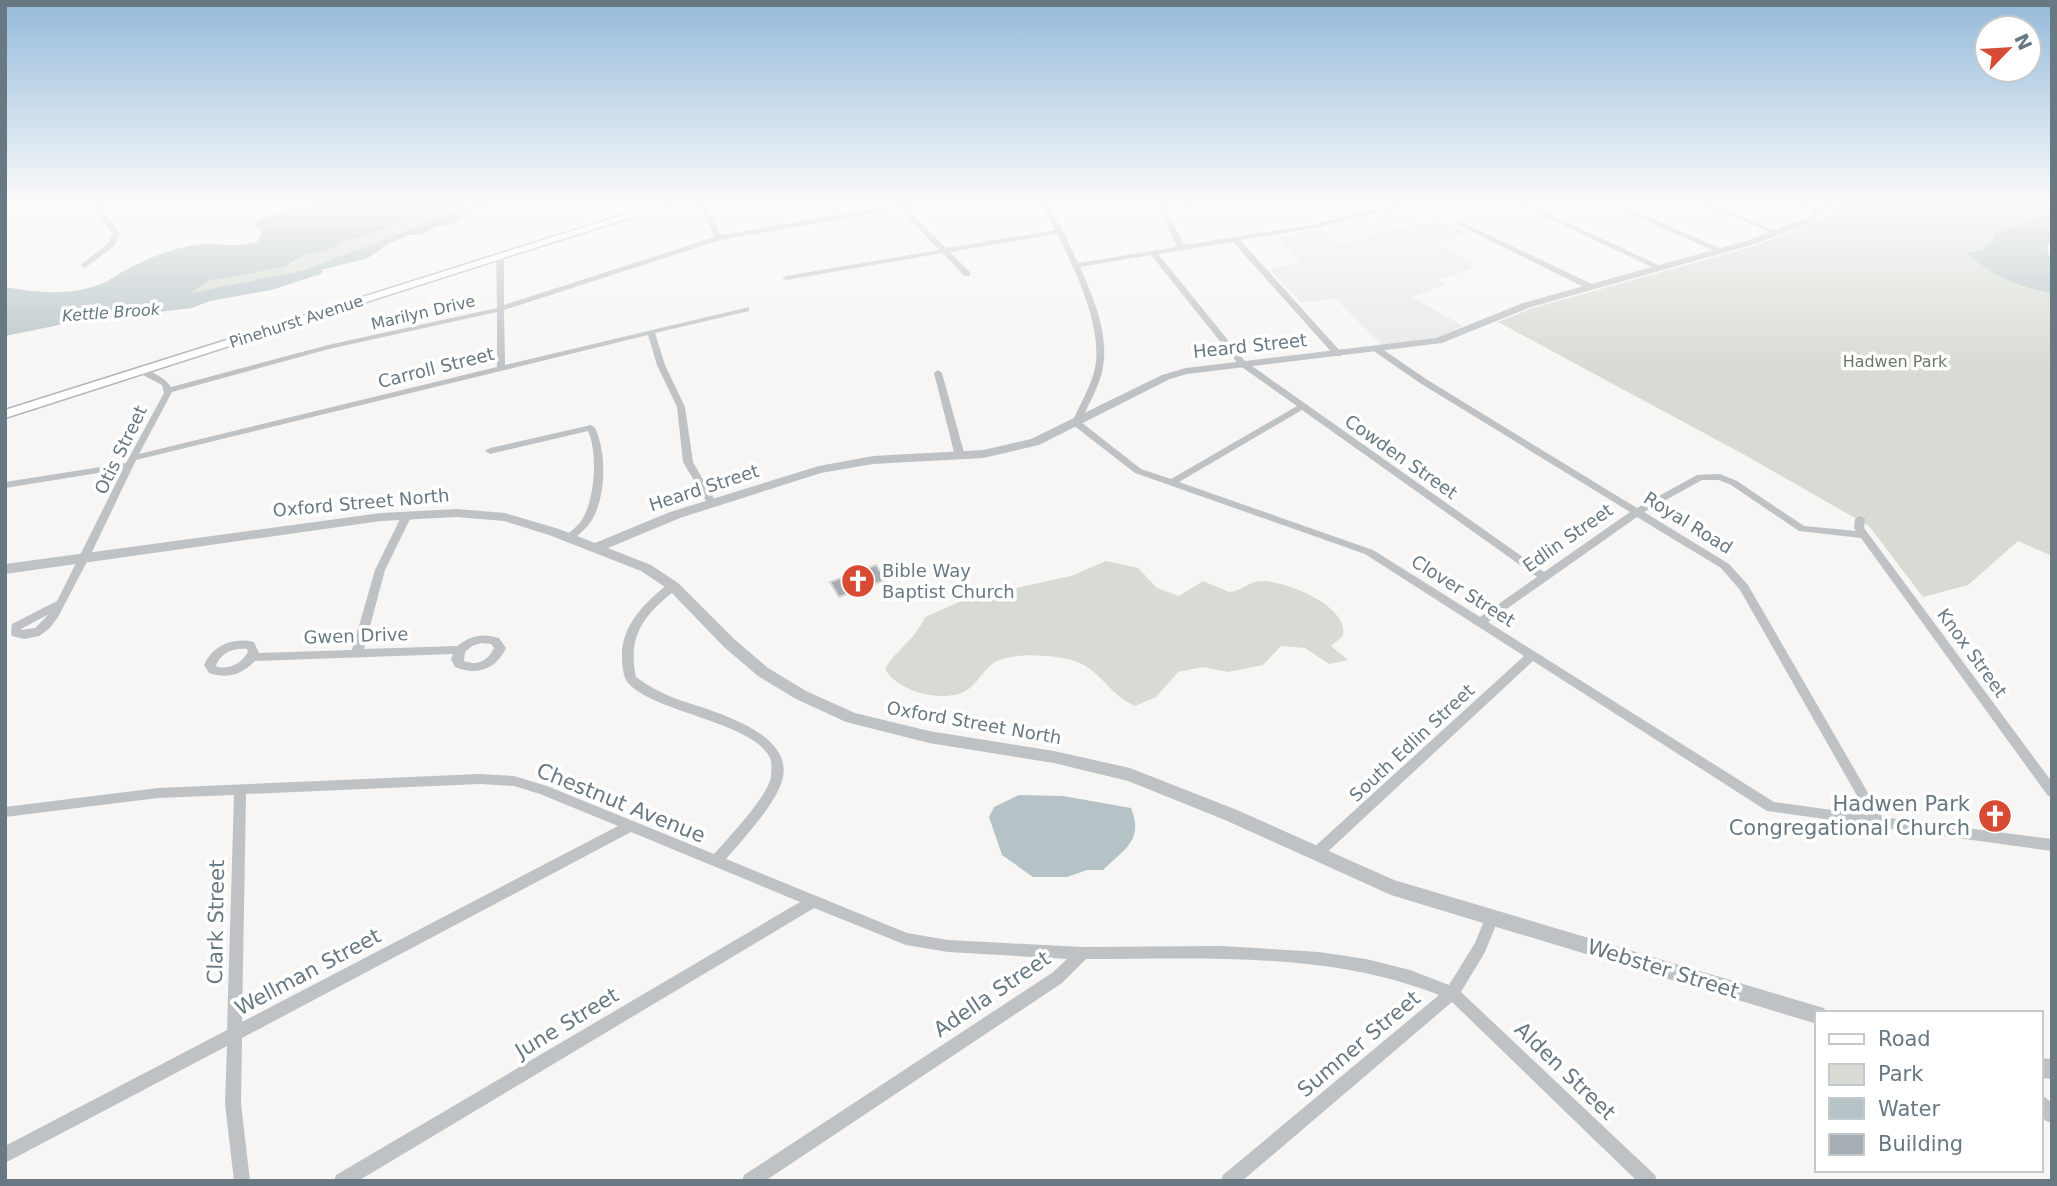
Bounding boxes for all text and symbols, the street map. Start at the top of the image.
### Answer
north arrow [1973,14,2043,84]
text: N [2010,30,2037,54]
street label: Pinehurst Avenue [227,291,366,352]
street label: Marilyn Drive [369,291,477,334]
water label: Kettle Brook [61,300,161,325]
street label: Heard Street [1192,329,1308,362]
street label: Carroll Street [376,343,496,392]
park label: Hadwen Park [1843,352,1948,371]
street label: Otis Street [90,402,151,498]
street label: Cowden Street [1341,410,1462,503]
street label: Heard Street [646,460,762,515]
street label: Oxford Street North [272,484,450,521]
street label: Royal Road [1640,487,1736,558]
street label: Edlin Street [1519,499,1617,576]
street label: Clover Street [1408,550,1519,631]
place label: Bible Way Baptist Church [882,560,1015,602]
church icon: Bible Way Baptist Church [839,562,877,600]
street label: Knox Street [1933,604,2012,701]
street label: Gwen Drive [303,623,409,648]
street label: South Edlin Street [1345,679,1478,806]
street label: Oxford Street North [885,697,1063,748]
street label: Chestnut Avenue [533,758,709,848]
place label: Hadwen Park Congregational Church [1729,792,1971,840]
church icon: Hadwen Park Congregational Church [1976,797,2014,835]
street label: Clark Street [203,859,229,985]
street label: Wellman Street [231,924,385,1020]
street label: Webster Street [1584,935,1742,1003]
street label: Adella Street [929,946,1055,1042]
street label: June Street [509,983,623,1064]
street label: Sumner Street [1293,986,1425,1102]
legend [1815,1011,2043,1172]
street label: Alden Street [1510,1017,1620,1125]
text: Road [1878,1027,1931,1051]
text: Park [1878,1062,1924,1086]
text: Water [1878,1097,1940,1121]
text: Building [1878,1132,1963,1156]

